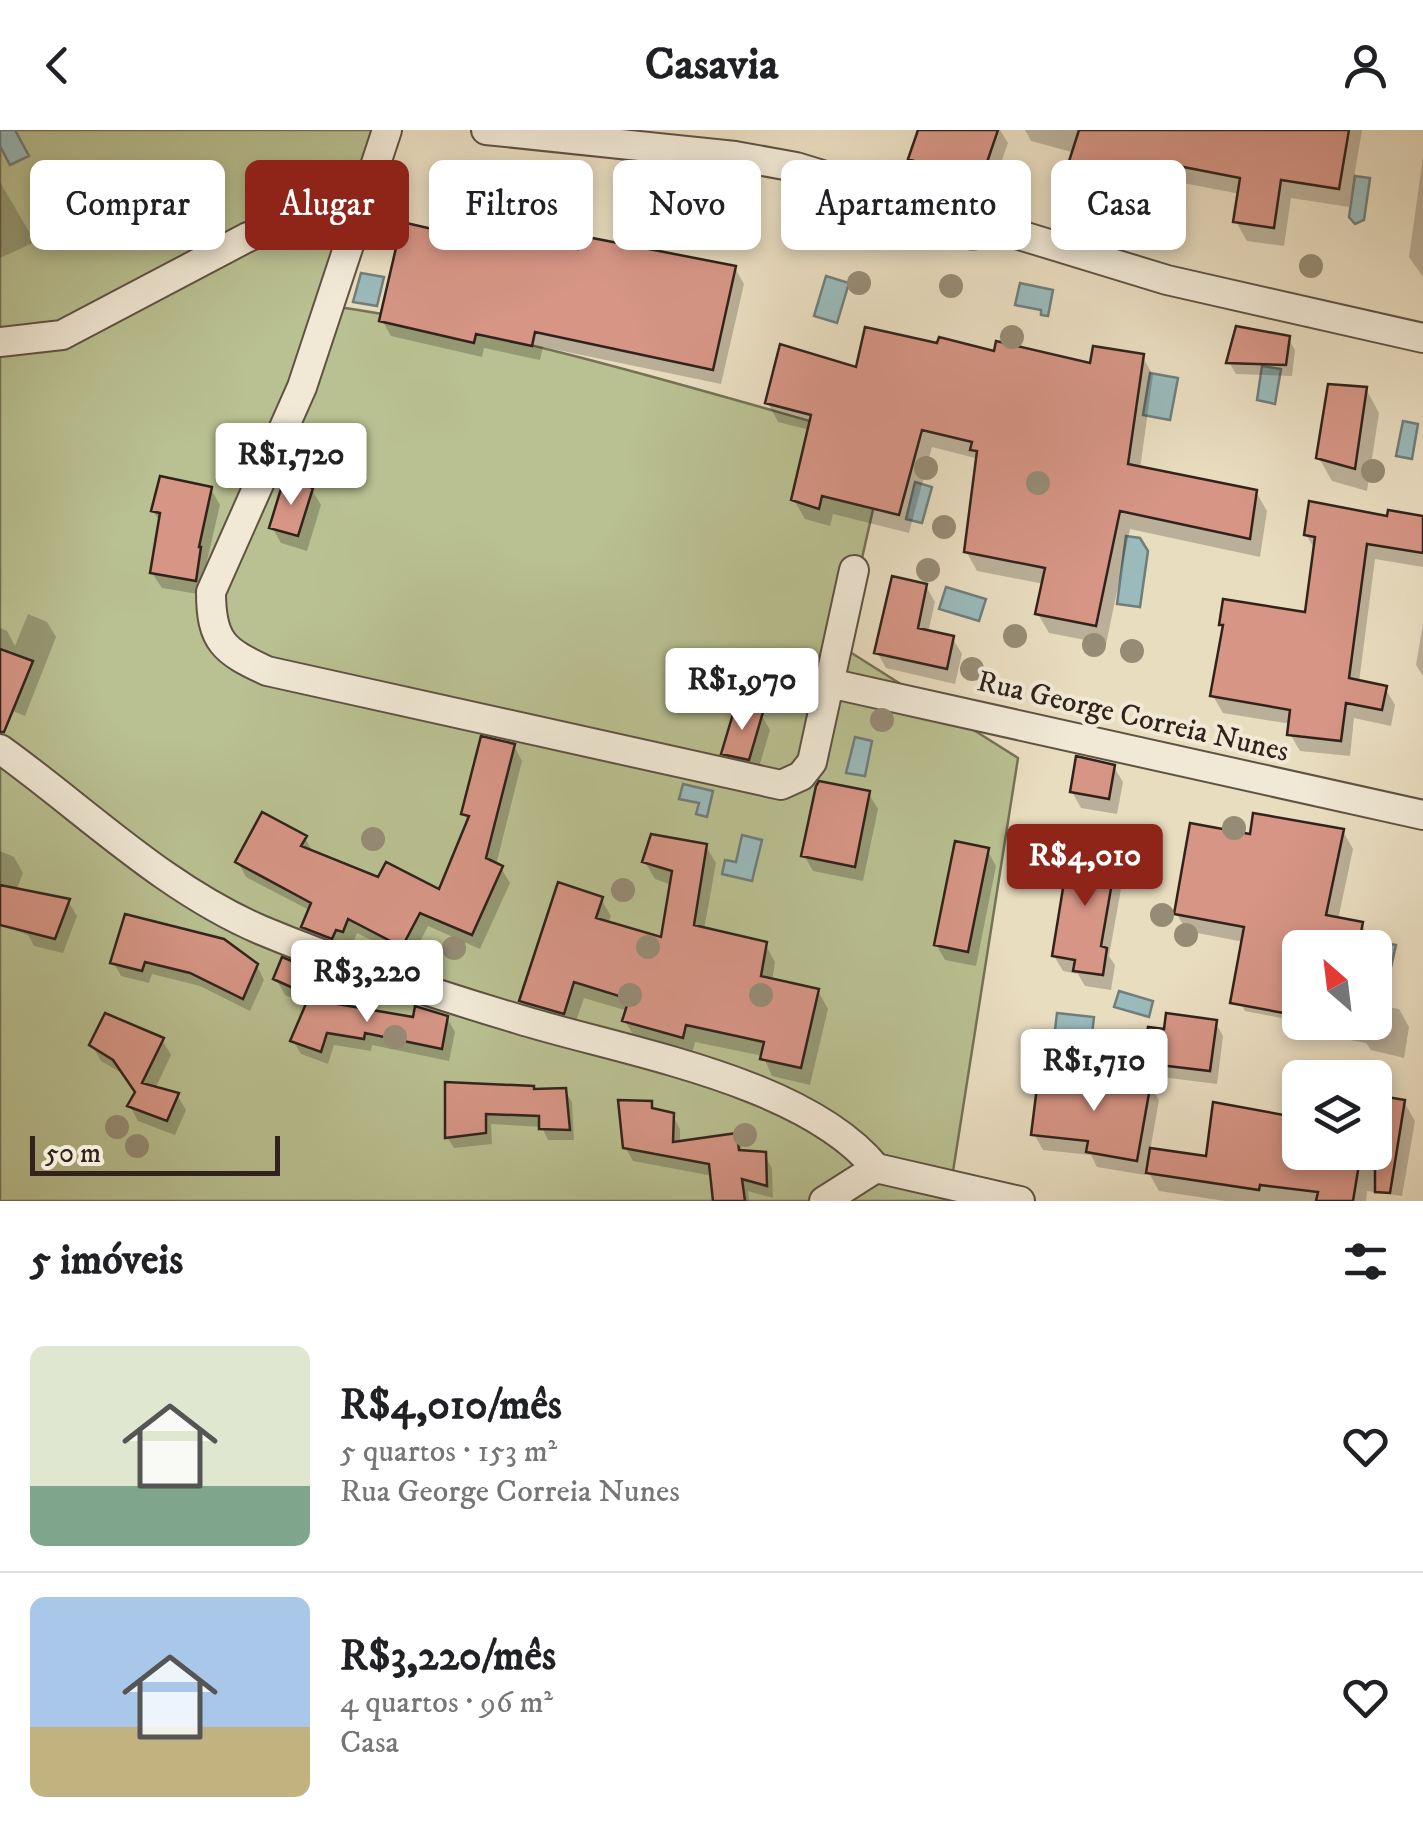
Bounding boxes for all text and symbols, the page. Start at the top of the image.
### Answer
text: Casavia [645,37,778,93]
icon: back [30,38,85,93]
icon: person [1338,38,1393,93]
chip: Comprar [30,160,225,250]
chip: Alugar [245,160,409,250]
chip: Filtros [429,160,593,250]
chip: Novo [613,160,761,250]
chip: Apartamento [781,160,1031,250]
chip: Casa [1051,160,1186,250]
pin: R$1,720 [199,423,383,508]
text: R$1,720 [238,435,344,475]
pin: R$1,970 [650,648,834,733]
text: R$1,970 [687,660,797,700]
street label: Rua George Correia Nunes [974,663,1292,771]
pin: R$4,010 [993,824,1177,909]
text: R$4,010 [1029,836,1141,876]
north arrow [1282,930,1392,1040]
map controls [1282,930,1392,1170]
pin: R$3,220 [275,940,459,1025]
text: R$3,220 [313,952,421,992]
pin: R$1,710 [1002,1029,1186,1114]
text: R$1,710 [1043,1041,1145,1081]
button: layers [1282,1060,1392,1170]
scale bar [30,1131,280,1176]
text: 50 m [45,1136,101,1171]
icon: filters [1338,1234,1393,1289]
text: 5 imóveis [30,1235,183,1287]
text: R$4,010/mês [340,1380,562,1432]
icon: home [110,1386,230,1506]
icon: heart [1338,1419,1393,1474]
text: 5 quartos · 153 m² [340,1432,557,1472]
text: Rua George Correia Nunes [340,1472,680,1512]
text: R$3,220/mês [340,1631,556,1683]
icon: home [110,1637,230,1757]
icon: heart [1338,1670,1393,1725]
text: 4 quartos · 96 m² [340,1683,553,1723]
text: Casa [340,1723,399,1763]

